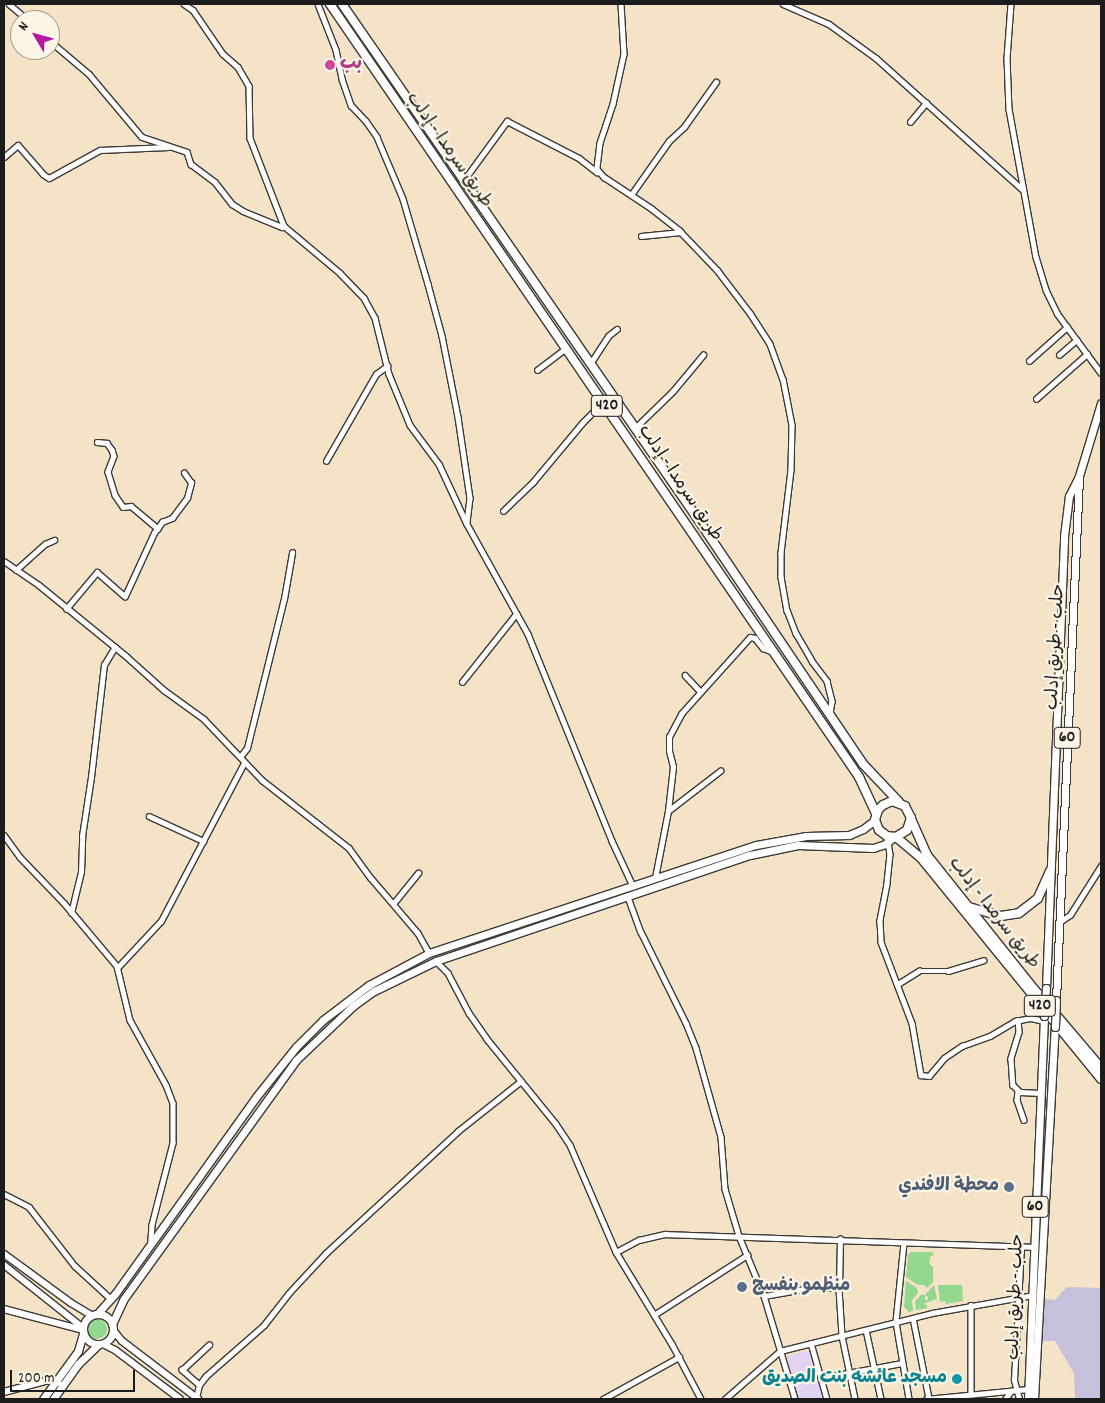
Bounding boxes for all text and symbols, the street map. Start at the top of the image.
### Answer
north arrow [10,10,60,60]
text: N [14,18,34,35]
place label: بب [340,54,362,76]
marker: بب [324,59,336,71]
street label: طريق سرمدا - إدلب [400,89,496,213]
road number: 420 [591,392,623,420]
street label: طريق سرمدا - إدلب [632,422,726,546]
street label: حلب - طريق إدلب [1043,583,1071,711]
road number: 60 [1053,724,1081,751]
street label: طريق سرمدا - إدلب [943,854,1043,974]
road number: 420 [1024,992,1056,1019]
place label: محطة الافندي [898,1176,999,1198]
marker: محطة الافندي [1003,1181,1015,1193]
road number: 60 [1021,1194,1049,1220]
street label: حلب - طريق إدلب [1004,1233,1030,1361]
place label: منظمو بنفسج [752,1276,850,1298]
marker: منظمو بنفسج [736,1281,748,1293]
scale bar [12,1360,138,1392]
text: 200 m [18,1368,55,1390]
place label: مسجد عائشه بنت الصديق [762,1368,947,1390]
marker: مسجد عائشه بنت الصديق [951,1373,963,1385]

